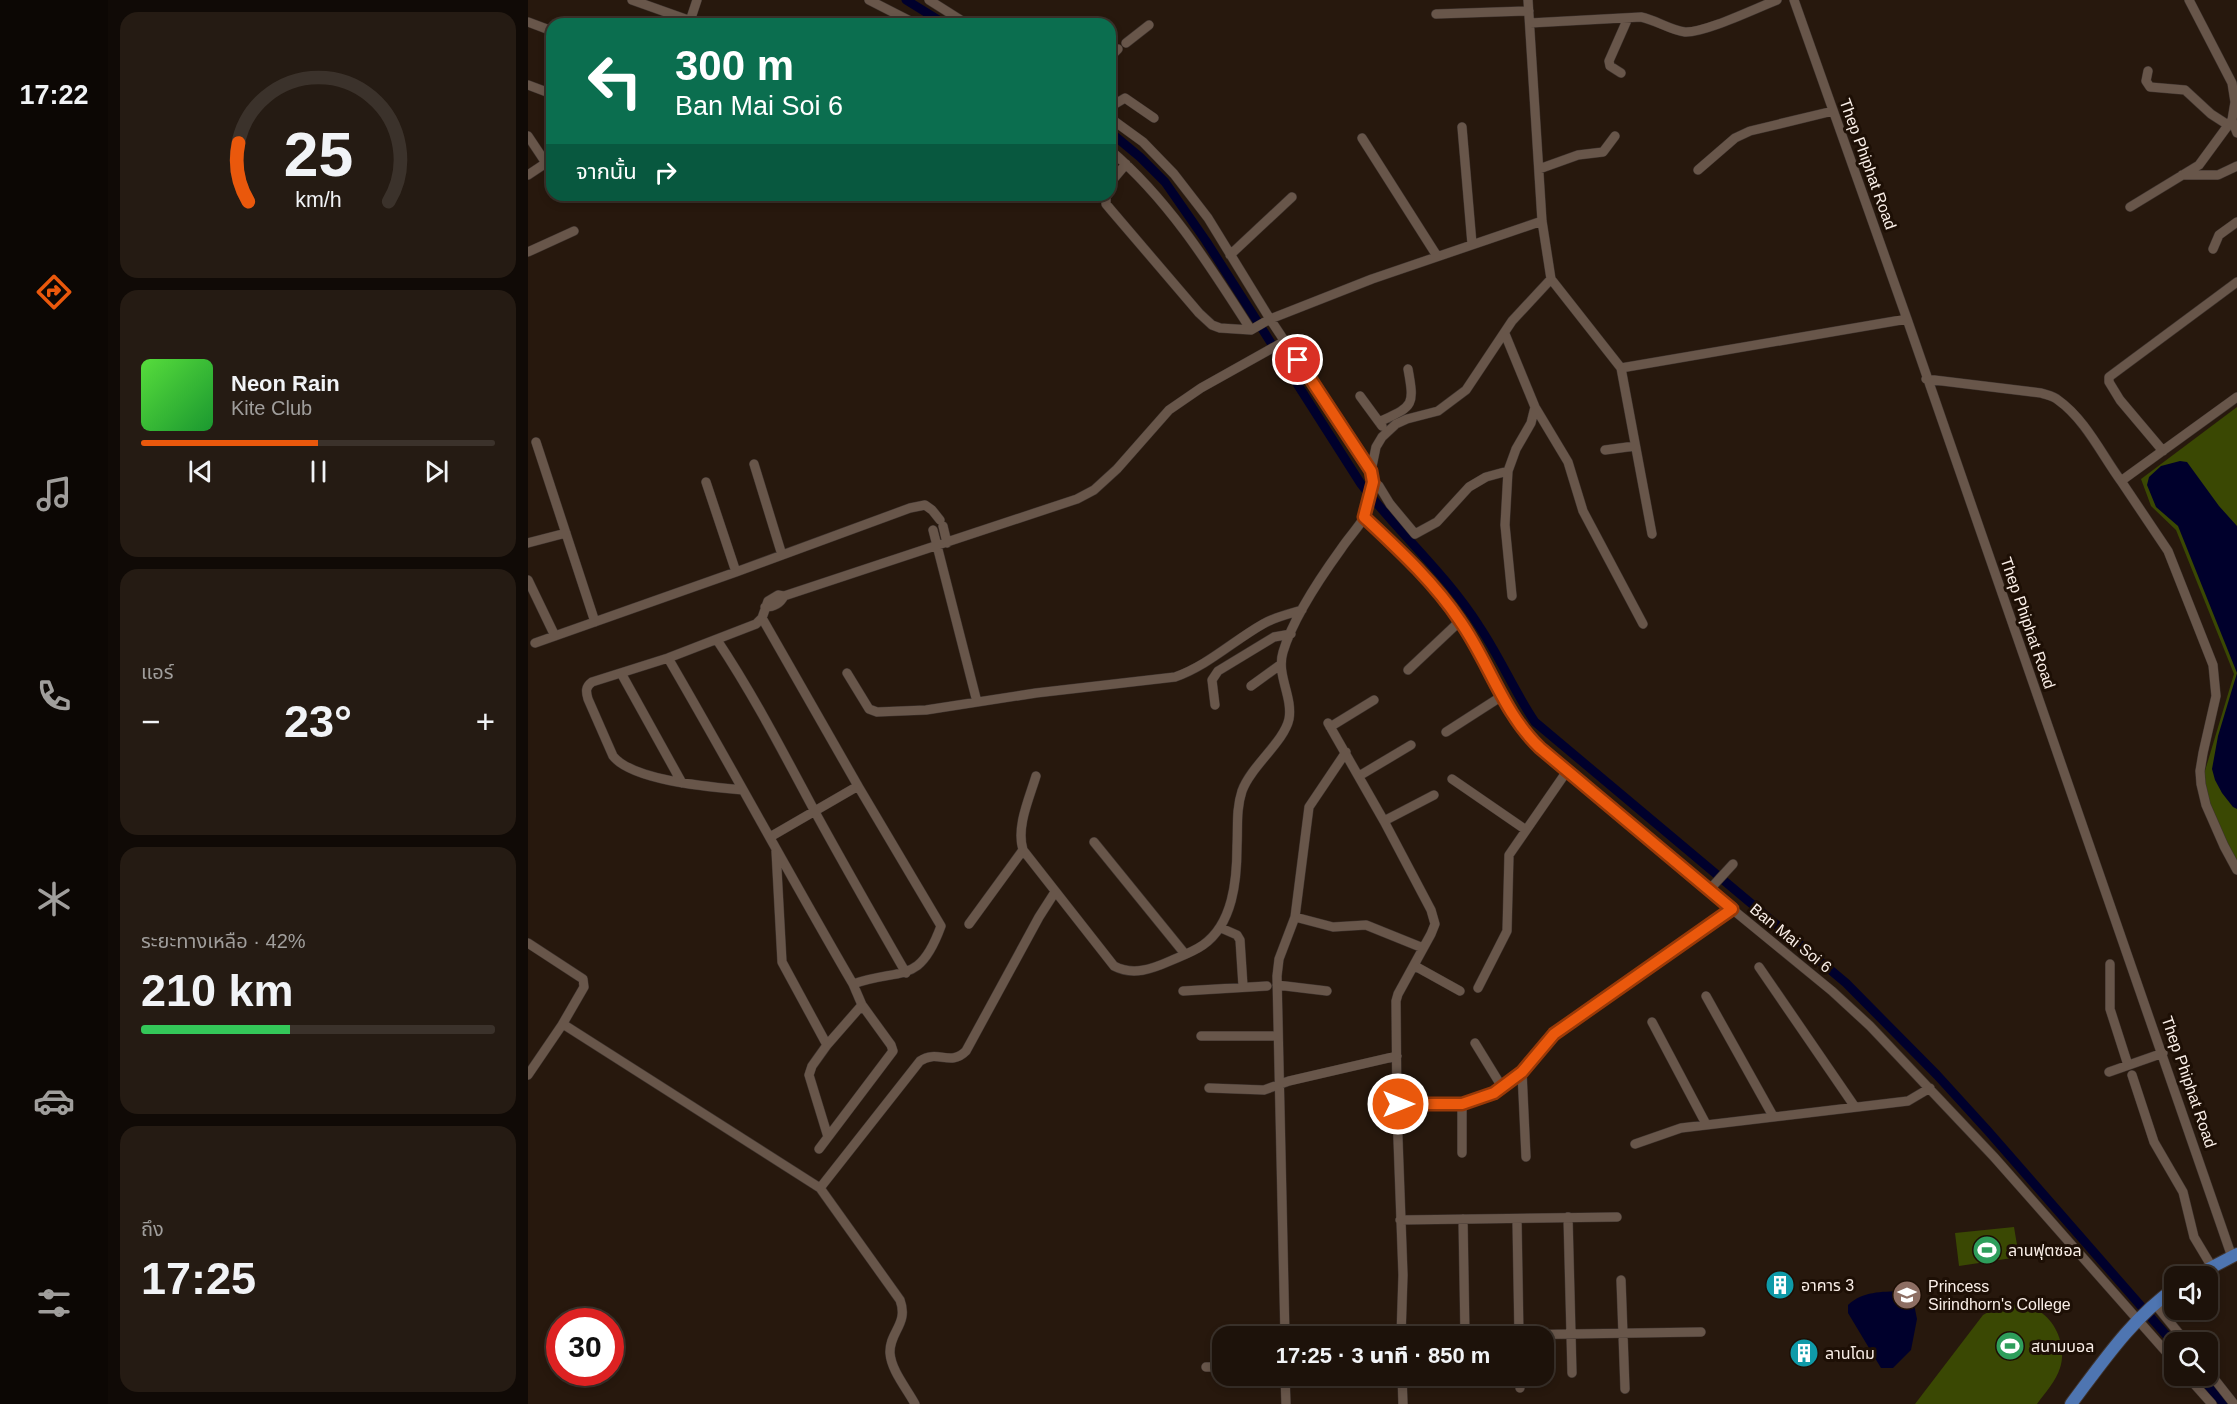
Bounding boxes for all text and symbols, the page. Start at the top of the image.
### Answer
icon: left [576,42,654,120]
text: 300 m [675,42,794,89]
text: 17:22 [19,80,89,110]
text: Ban Mai Soi 6 [675,91,843,121]
street label: Thep Phiphat Road [1836,96,1900,232]
text: 25 [283,120,353,189]
icon: right [649,156,682,189]
text: จากนั้น [576,159,637,184]
text: km/h [295,189,341,213]
icon: directions [33,271,75,313]
pin [1272,334,1323,385]
icon: arrive [1281,343,1314,376]
text: Neon Rain [231,371,340,396]
text: Kite Club [231,397,312,419]
icon: previous [184,455,217,488]
icon: pause [302,455,335,488]
icon: next [420,455,453,488]
icon: music [33,473,75,515]
street label: Thep Phiphat Road [1998,555,2058,691]
text: แอร์ [141,661,173,683]
icon: phone [33,675,75,717]
text: 23° [284,696,352,747]
text: − [141,703,160,740]
text: + [476,703,495,740]
icon: climate [33,878,75,920]
street label: Ban Mai Soi 6 [1747,900,1835,976]
text: ระยะทางเหลือ · 42% [141,930,306,952]
text: 210 km [141,965,294,1016]
street label: Thep Phiphat Road [2159,1014,2219,1150]
position arrow [1366,1072,1430,1136]
icon: car [33,1080,75,1122]
text: ถึง [141,1218,164,1240]
sports icon: ลานฟุตซอล [1971,1234,2003,1266]
place label: ลานฟุตซอล [2008,1242,2082,1260]
text: 17:25 [141,1253,256,1304]
map controls [2164,1266,2218,1386]
button: sound [2164,1266,2218,1320]
building icon: อาคาร 3 [1764,1269,1796,1301]
place label: อาคาร 3 [1801,1277,1854,1294]
place label: Princess Sirindhorn's College [1928,1278,2071,1313]
school or university icon: Princess Sirindhorn's College [1891,1279,1923,1311]
icon: filters [33,1282,75,1324]
speed limit sign: 30 [546,1308,624,1386]
sports icon: สนามบอล [1994,1330,2026,1362]
button: search [2164,1332,2218,1386]
building icon: ลานโดม [1788,1337,1820,1369]
place label: สนามบอล [2031,1338,2094,1355]
text: 17:25 · 3 นาที · 850 m [1276,1343,1490,1368]
place label: ลานโดม [1825,1345,1875,1362]

